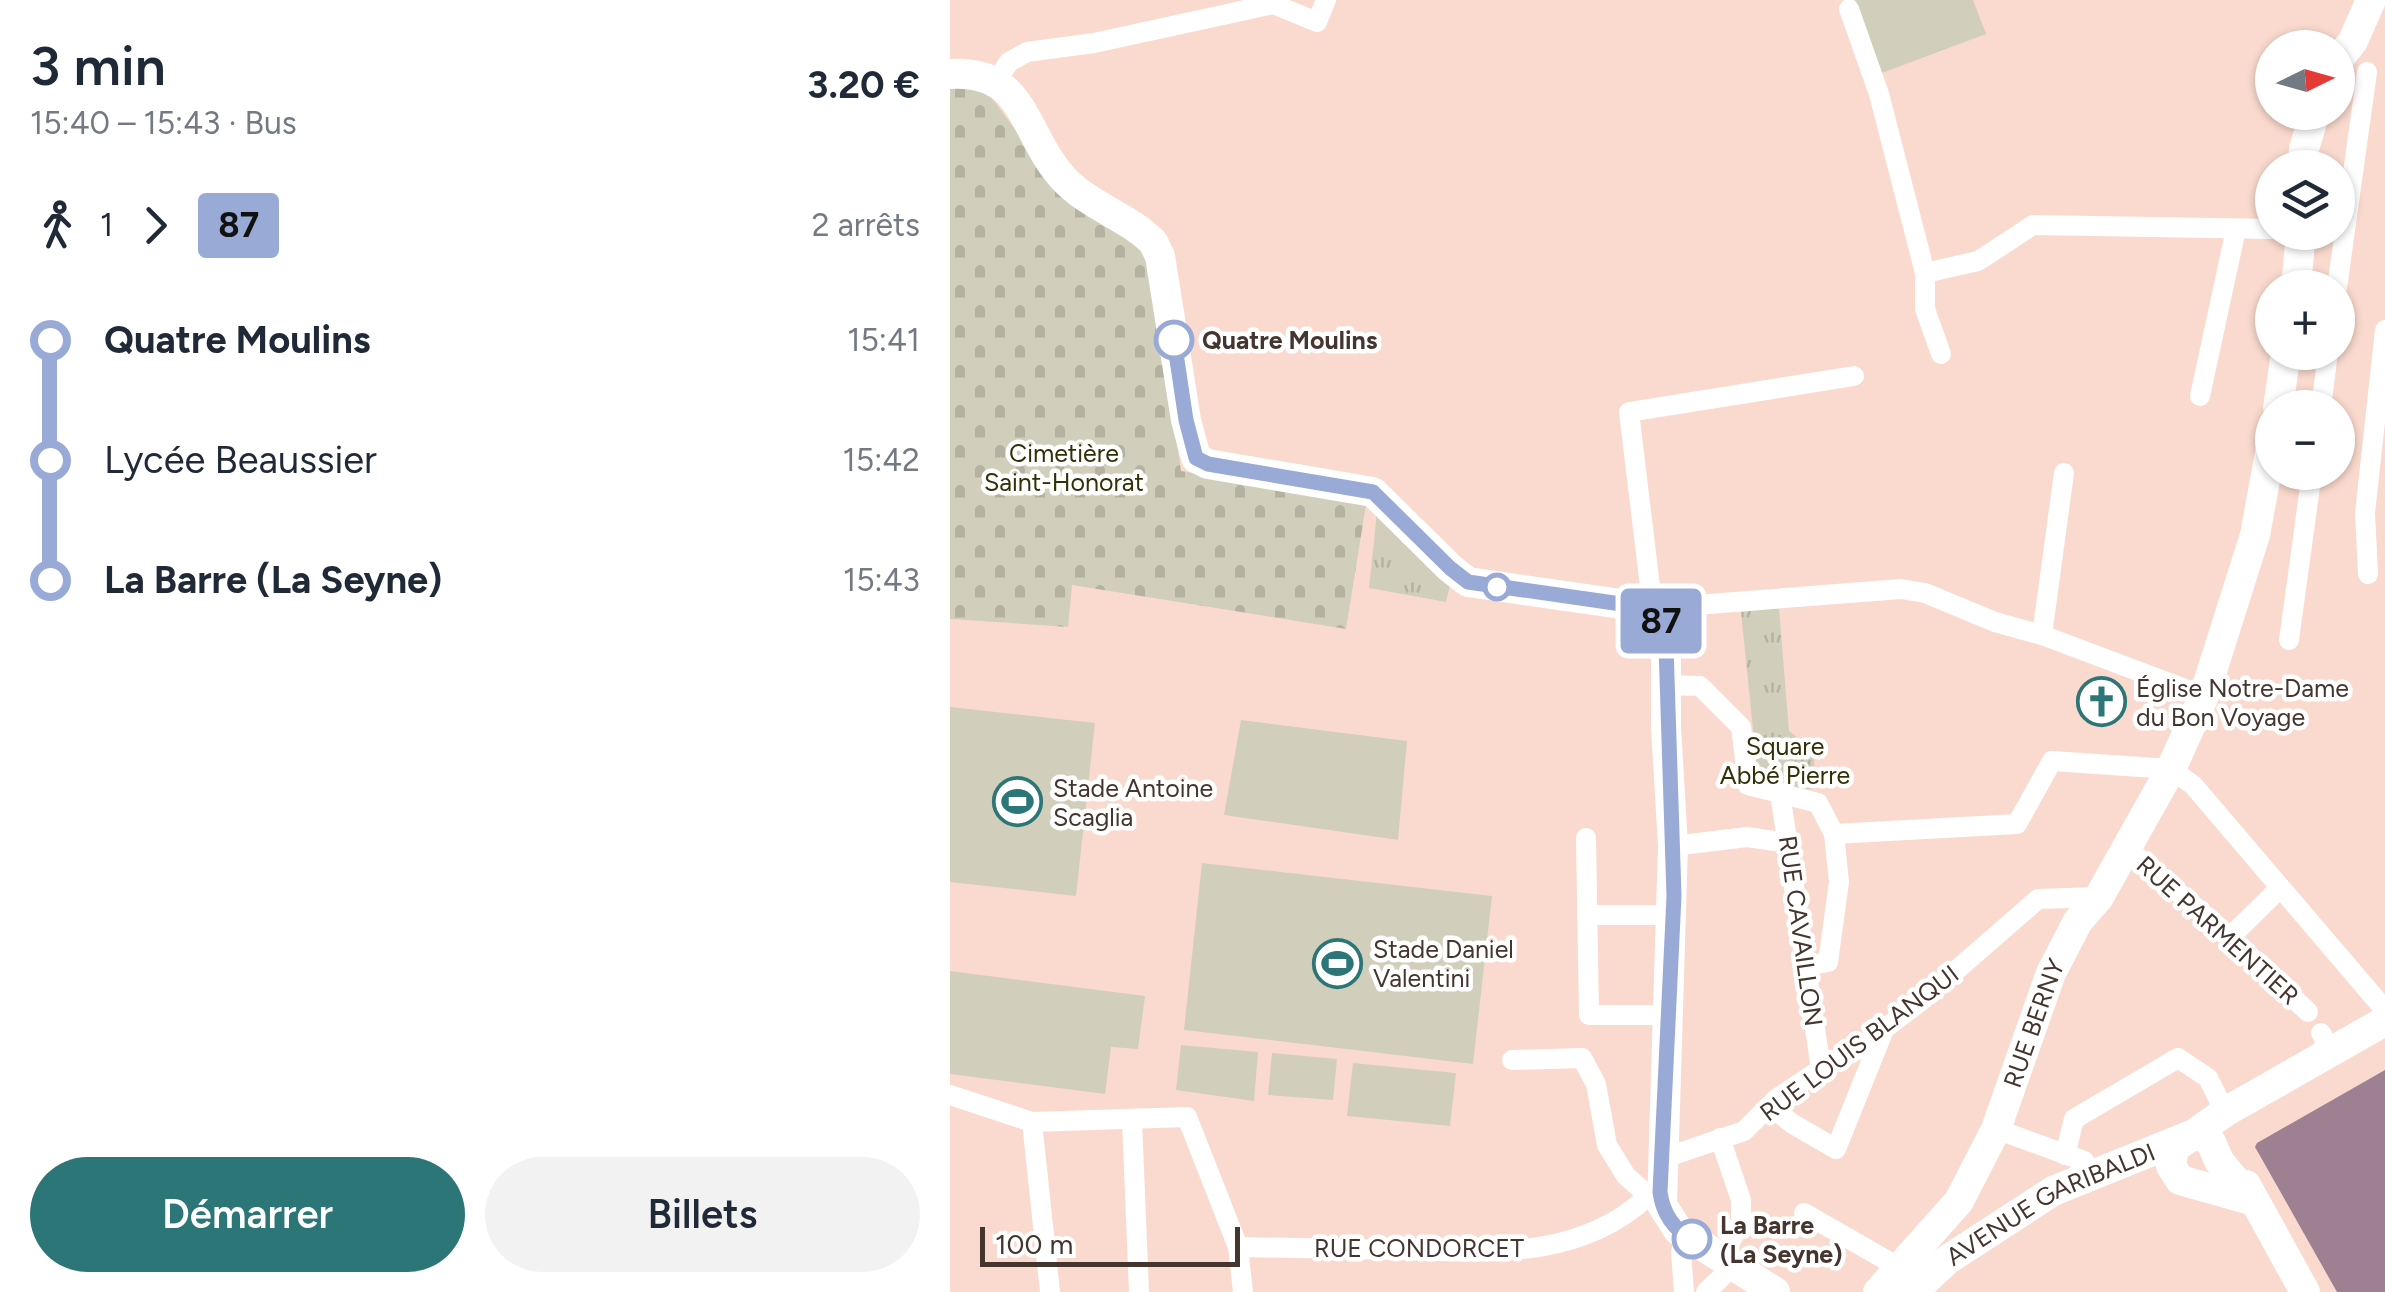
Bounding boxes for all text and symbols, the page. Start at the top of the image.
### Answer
north arrow [2255,30,2355,130]
map controls [2255,30,2355,490]
text: 3 min [30,33,166,99]
text: 3.20 € [807,62,920,108]
text: 15:40 – 15:43 · Bus [30,104,297,142]
button: layers [2255,150,2355,250]
icon: walk [30,198,85,253]
icon: forward [128,198,183,253]
text: 87 [218,204,259,246]
text: 1 [100,206,113,244]
text: 2 arrêts [812,206,920,244]
button: + [2255,270,2355,370]
text: Quatre Moulins [104,317,370,363]
text: 15:41 [847,321,920,359]
marker: Quatre Moulins [1155,321,1193,359]
place label: Quatre Moulins [1202,325,1378,355]
button: − [2255,390,2355,490]
text: Lycée Beaussier [104,437,377,483]
park label: Cimetière Saint-Honorat [984,438,1144,497]
text: 15:42 [843,441,920,479]
text: La Barre (La Seyne) [104,557,442,603]
text: 15:43 [843,561,920,599]
unlabelled marker [1484,574,1510,600]
line badge: 87 [1616,588,1706,654]
text: 87 [1641,600,1681,642]
place label: Église Notre-Dame du Bon Voyage [2136,673,2349,732]
church icon: Église Notre-Dame du Bon Voyage [2075,676,2127,728]
park label: Square Abbé Pierre [1720,731,1850,790]
place label: Stade Antoine Scaglia [1053,773,1213,832]
sports icon: Stade Antoine Scaglia [992,776,1044,828]
street label: RUE CAVAILLON [1773,834,1829,1028]
street label: RUE PARMENTIER [2131,849,2305,1011]
place label: Stade Daniel Valentini [1373,934,1514,993]
sports icon: Stade Daniel Valentini [1312,937,1364,989]
street label: RUE BERNY [1997,954,2071,1092]
street label: RUE LOUIS BLANQUI [1754,959,1964,1127]
street label: AVENUE GARIBALDI [1940,1136,2159,1272]
button: Démarrer [30,1157,465,1272]
button: Billets [485,1157,920,1272]
place label: La Barre (La Seyne) [1720,1210,1842,1269]
marker: La Barre (La Seyne) [1673,1220,1711,1258]
scale bar [980,1222,1240,1266]
text: 100 m [995,1227,1073,1261]
street label: RUE CONDORCET [1314,1233,1524,1263]

